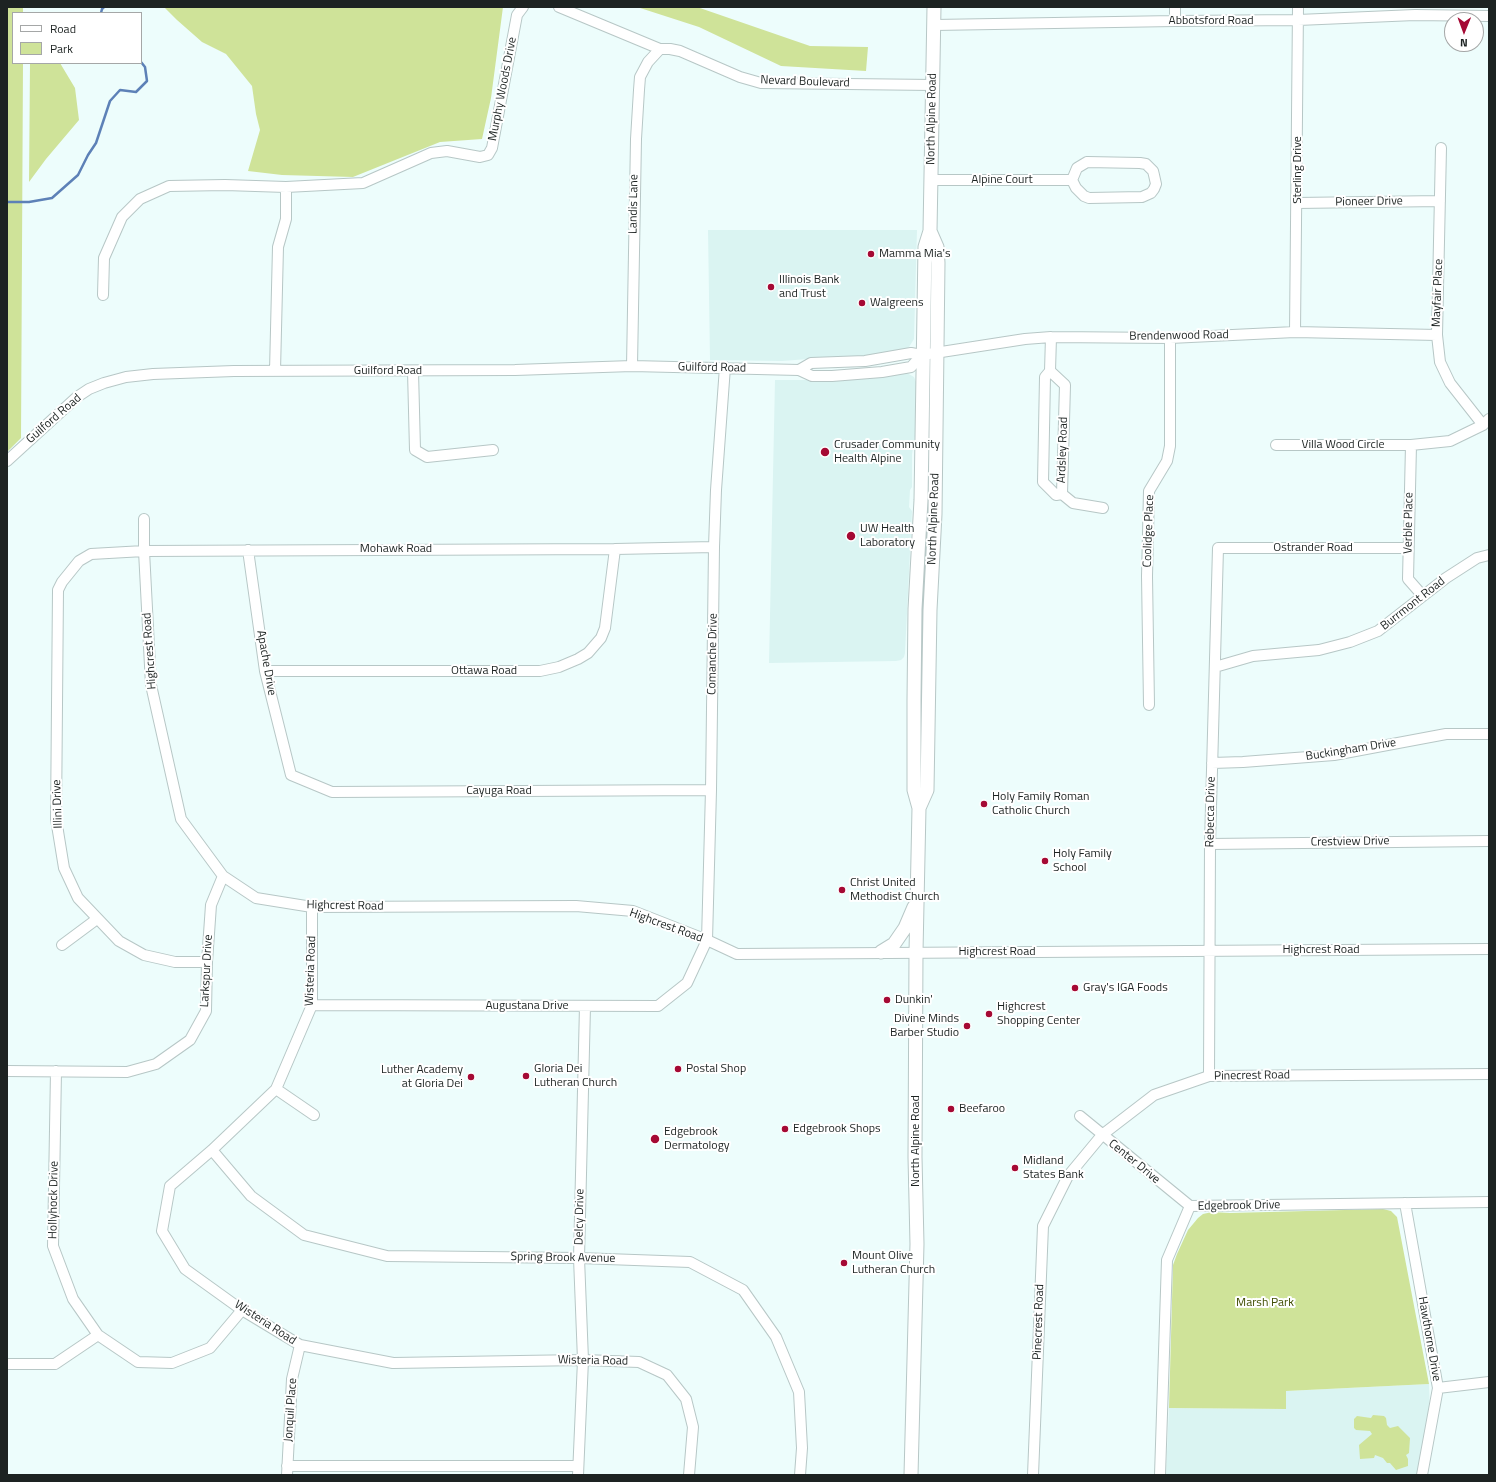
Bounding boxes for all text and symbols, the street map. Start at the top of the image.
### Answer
legend [12,12,142,64]
north arrow [1444,12,1484,52]
street label: Abbotsford Road [1168,14,1254,28]
text: Road [50,19,76,38]
text: N [1460,35,1468,51]
street label: Murphy Woods Drive [486,36,520,142]
text: Park [50,39,73,58]
street label: Nevard Boulevard [760,73,850,91]
street label: North Alpine Road [924,73,940,165]
street label: Sterling Drive [1291,136,1305,204]
street label: Alpine Court [971,173,1033,187]
street label: Landis Lane [626,174,642,234]
street label: Pioneer Drive [1335,194,1403,210]
place label: Mamma Mia's [879,247,950,261]
marker: Mamma Mia's [866,249,876,259]
street label: Mayfair Place [1430,259,1446,327]
place label: Illinois Bank and Trust [779,273,839,301]
marker: Illinois Bank and Trust [766,282,776,292]
place label: Walgreens [870,296,924,310]
marker: Walgreens [857,298,867,308]
street label: Brendenwood Road [1129,328,1229,344]
street label: Guilford Road [678,360,746,376]
street label: Guilford Road [354,364,422,378]
street label: Guilford Road [23,391,85,447]
street label: Ardsley Road [1055,417,1071,483]
place label: Crusader Community Health Alpine [834,438,940,466]
street label: Villa Wood Circle [1301,438,1385,452]
marker: Crusader Community Health Alpine [819,446,831,458]
street label: North Alpine Road [925,473,943,565]
street label: Verble Place [1401,492,1417,554]
street label: Coolidge Place [1141,494,1157,568]
place label: UW Health Laboratory [860,522,915,550]
marker: UW Health Laboratory [845,530,857,542]
street label: Ostrander Road [1273,541,1353,555]
street label: Mohawk Road [360,542,432,556]
street label: Burrmont Road [1378,574,1448,634]
street label: Highcrest Road [140,612,160,690]
street label: Comanche Drive [705,613,721,695]
street label: Apache Drive [253,629,279,697]
street label: Ottawa Road [451,664,517,678]
street label: Buckingham Drive [1305,736,1397,764]
street label: Rebecca Drive [1203,776,1219,848]
street label: Illini Drive [50,779,66,829]
street label: Cayuga Road [466,784,532,798]
place label: Holy Family Roman Catholic Church [992,790,1089,818]
marker: Holy Family Roman Catholic Church [979,799,989,809]
street label: Crestview Drive [1310,834,1390,850]
place label: Holy Family School [1053,847,1112,875]
marker: Holy Family School [1040,856,1050,866]
place label: Christ United Methodist Church [850,876,939,904]
marker: Christ United Methodist Church [837,885,847,895]
street label: Highcrest Road [306,898,384,914]
street label: Highcrest Road [627,906,705,946]
street label: Larkspur Drive [198,934,216,1008]
street label: Wisteria Road [303,936,319,1006]
street label: Highcrest Road [1282,943,1360,957]
street label: Highcrest Road [958,945,1036,959]
place label: Gray's IGA Foods [1083,981,1168,995]
marker: Gray's IGA Foods [1070,983,1080,993]
place label: Dunkin' [895,993,933,1007]
marker: Dunkin' [882,995,892,1005]
street label: Augustana Drive [485,999,569,1013]
place label: Highcrest Shopping Center [997,1000,1080,1028]
marker: Highcrest Shopping Center [984,1009,994,1019]
place label: Divine Minds Barber Studio [890,1012,959,1040]
marker: Divine Minds Barber Studio [962,1021,972,1031]
place label: Gloria Dei Lutheran Church [534,1062,617,1090]
place label: Postal Shop [686,1062,746,1076]
place label: Luther Academy at Gloria Dei [381,1063,463,1091]
marker: Postal Shop [673,1064,683,1074]
street label: Pinecrest Road [1214,1068,1290,1084]
marker: Gloria Dei Lutheran Church [521,1071,531,1081]
marker: Luther Academy at Gloria Dei [466,1072,476,1082]
street label: North Alpine Road [909,1095,923,1187]
place label: Beefaroo [959,1102,1005,1116]
marker: Beefaroo [946,1104,956,1114]
place label: Edgebrook Shops [793,1122,881,1136]
marker: Edgebrook Shops [780,1124,790,1134]
place label: Edgebrook Dermatology [664,1125,730,1153]
marker: Edgebrook Dermatology [649,1133,661,1145]
street label: Center Drive [1105,1137,1163,1187]
place label: Midland States Bank [1023,1154,1084,1182]
street label: Hollyhock Drive [46,1161,62,1239]
marker: Midland States Bank [1010,1163,1020,1173]
street label: Delcy Drive [572,1189,588,1245]
street label: Edgebrook Drive [1198,1198,1280,1214]
place label: Mount Olive Lutheran Church [852,1249,935,1277]
street label: Spring Brook Avenue [510,1250,616,1266]
marker: Mount Olive Lutheran Church [839,1258,849,1268]
street label: Pinecrest Road [1030,1284,1048,1360]
park label: Marsh Park [1236,1296,1294,1310]
street label: Hawthorne Drive [1414,1296,1444,1382]
street label: Wisteria Road [232,1298,298,1348]
street label: Wisteria Road [558,1353,628,1369]
street label: Jonquil Place [282,1378,300,1442]

